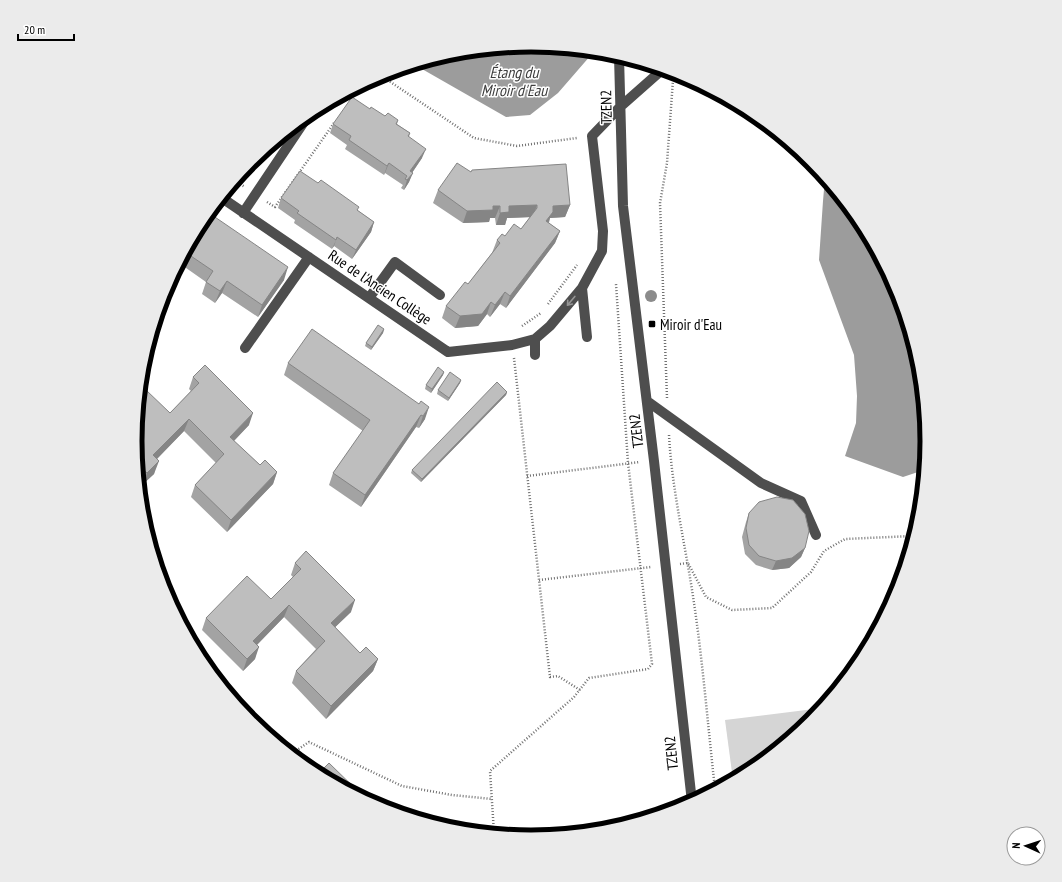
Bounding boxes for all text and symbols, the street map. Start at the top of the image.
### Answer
scale bar [18,16,74,42]
text: 20 m [24,22,45,37]
water label: Étang du Miroir d'Eau [481,62,548,100]
street label: TZEN2 [596,90,616,124]
street label: Rue de l'Ancien Collège [325,245,435,329]
one-way arrow [567,296,576,306]
place label: Miroir d'Eau [660,315,722,334]
marker: Miroir d'Eau [647,319,657,329]
street label: TZEN2 [624,413,648,449]
street label: TZEN2 [660,735,682,771]
north arrow [1006,826,1046,866]
text: N [1009,842,1023,849]

